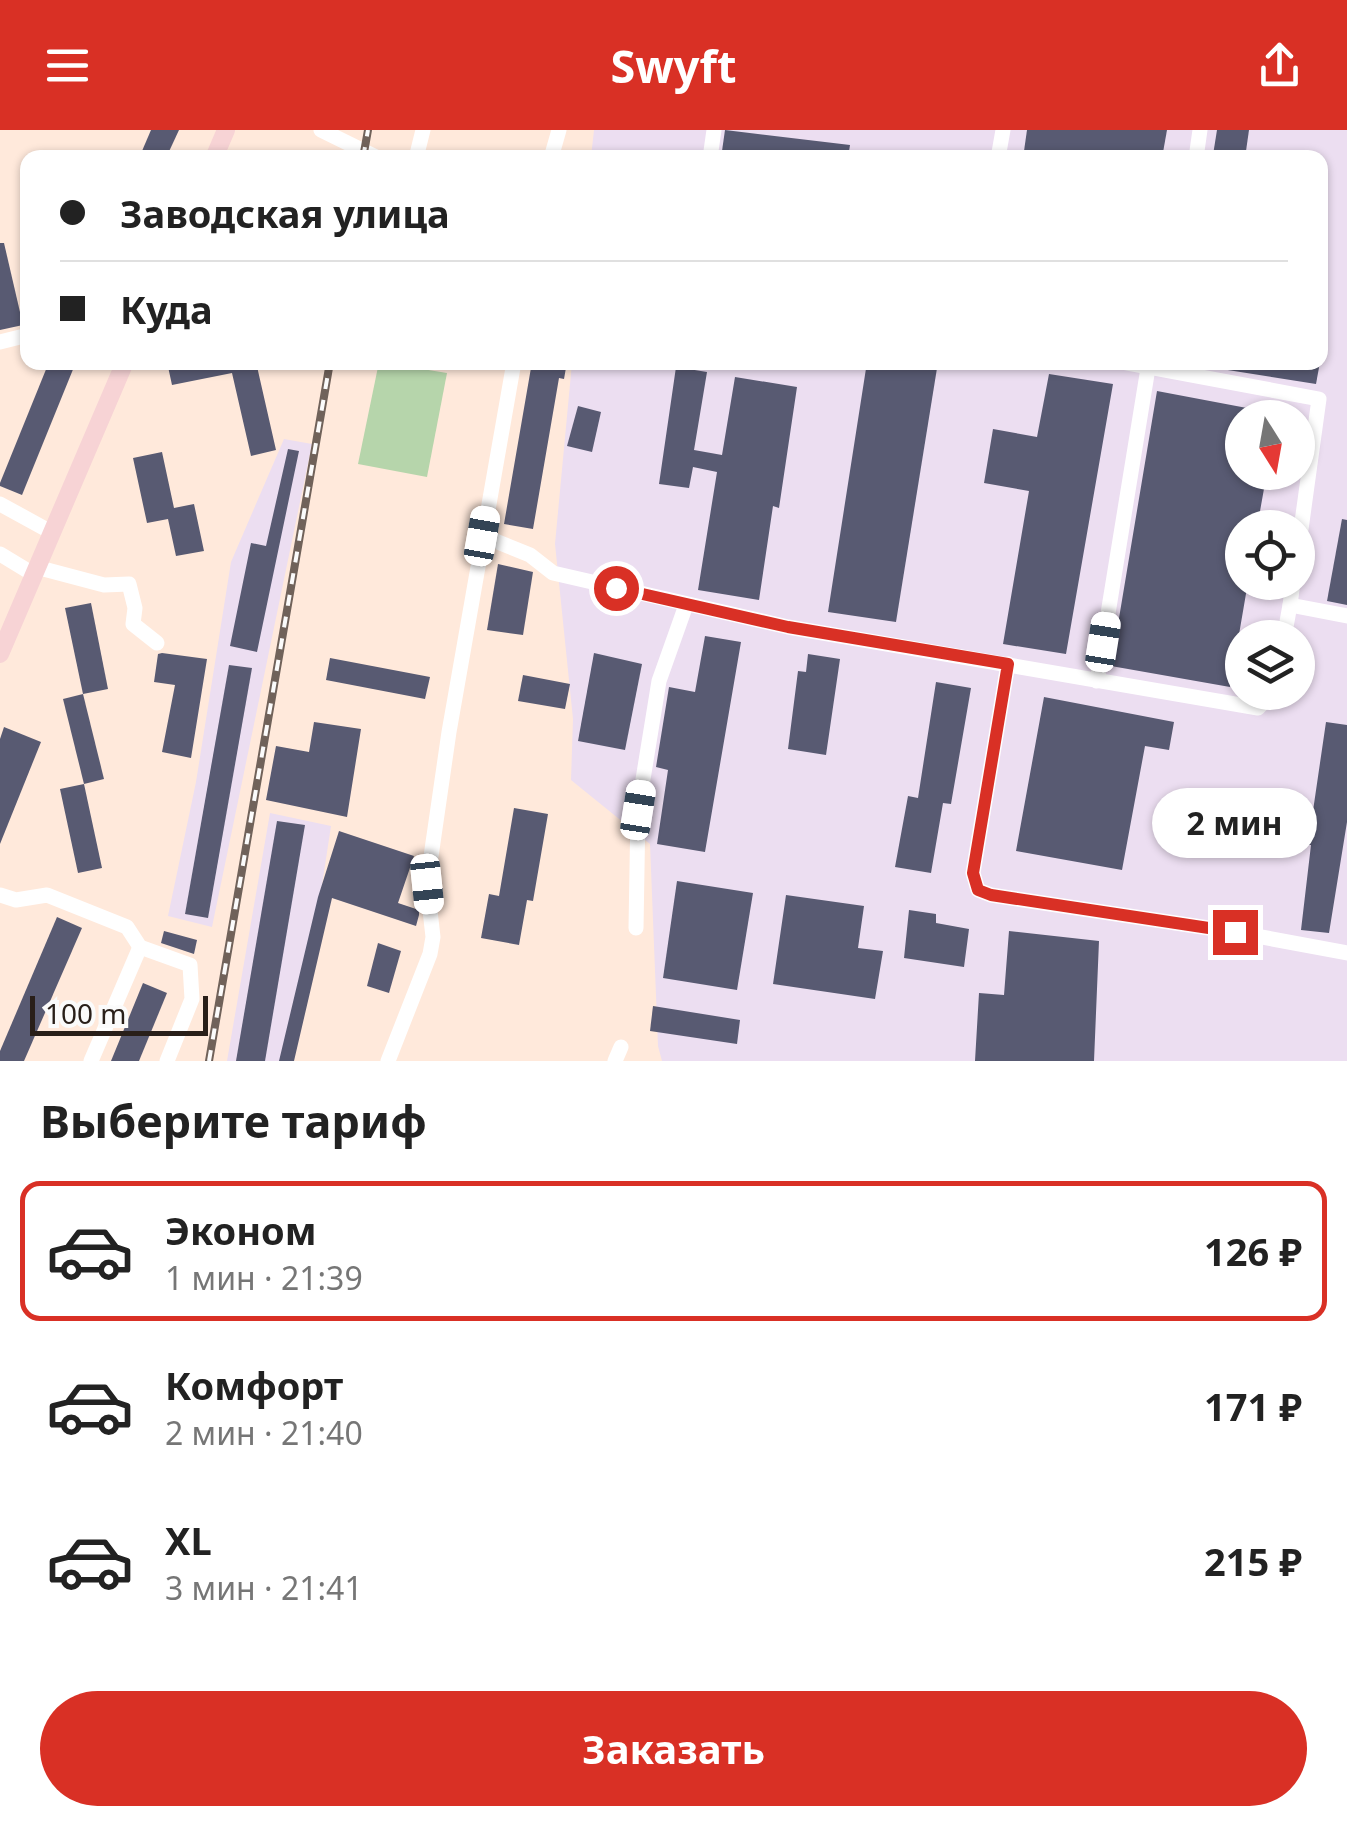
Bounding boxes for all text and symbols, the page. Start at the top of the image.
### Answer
text: Swyft [611,35,736,96]
icon: menu [40,38,95,93]
icon: share [1252,38,1307,93]
text: Заводская улица [120,187,450,239]
text: Куда [120,283,213,335]
north arrow [1225,400,1315,490]
map controls [1225,400,1315,710]
car [462,504,502,568]
button: locate [1225,510,1315,600]
route start [594,566,639,611]
car [1083,610,1123,674]
button: layers [1225,620,1315,710]
car [618,778,658,842]
callout: 2 мин [1152,787,1318,857]
text: 2 мин [1187,801,1282,844]
car [409,853,445,915]
route end [1213,910,1258,955]
scale bar [30,991,208,1036]
text: 100 m [45,994,127,1032]
text: Выберите тариф [40,1090,427,1151]
text: Эконом [165,1204,317,1256]
icon: car [45,1206,135,1296]
text: 126 ₽ [1204,1225,1302,1277]
text: 1 мин · 21:39 [165,1256,363,1299]
text: Комфорт [165,1359,343,1411]
icon: car [45,1361,135,1451]
text: 171 ₽ [1204,1380,1302,1432]
text: 2 мин · 21:40 [165,1411,363,1454]
text: XL [165,1514,212,1566]
icon: car [45,1516,135,1606]
text: 215 ₽ [1204,1535,1302,1587]
text: 3 мин · 21:41 [165,1566,363,1609]
button: Заказать [40,1691,1307,1806]

